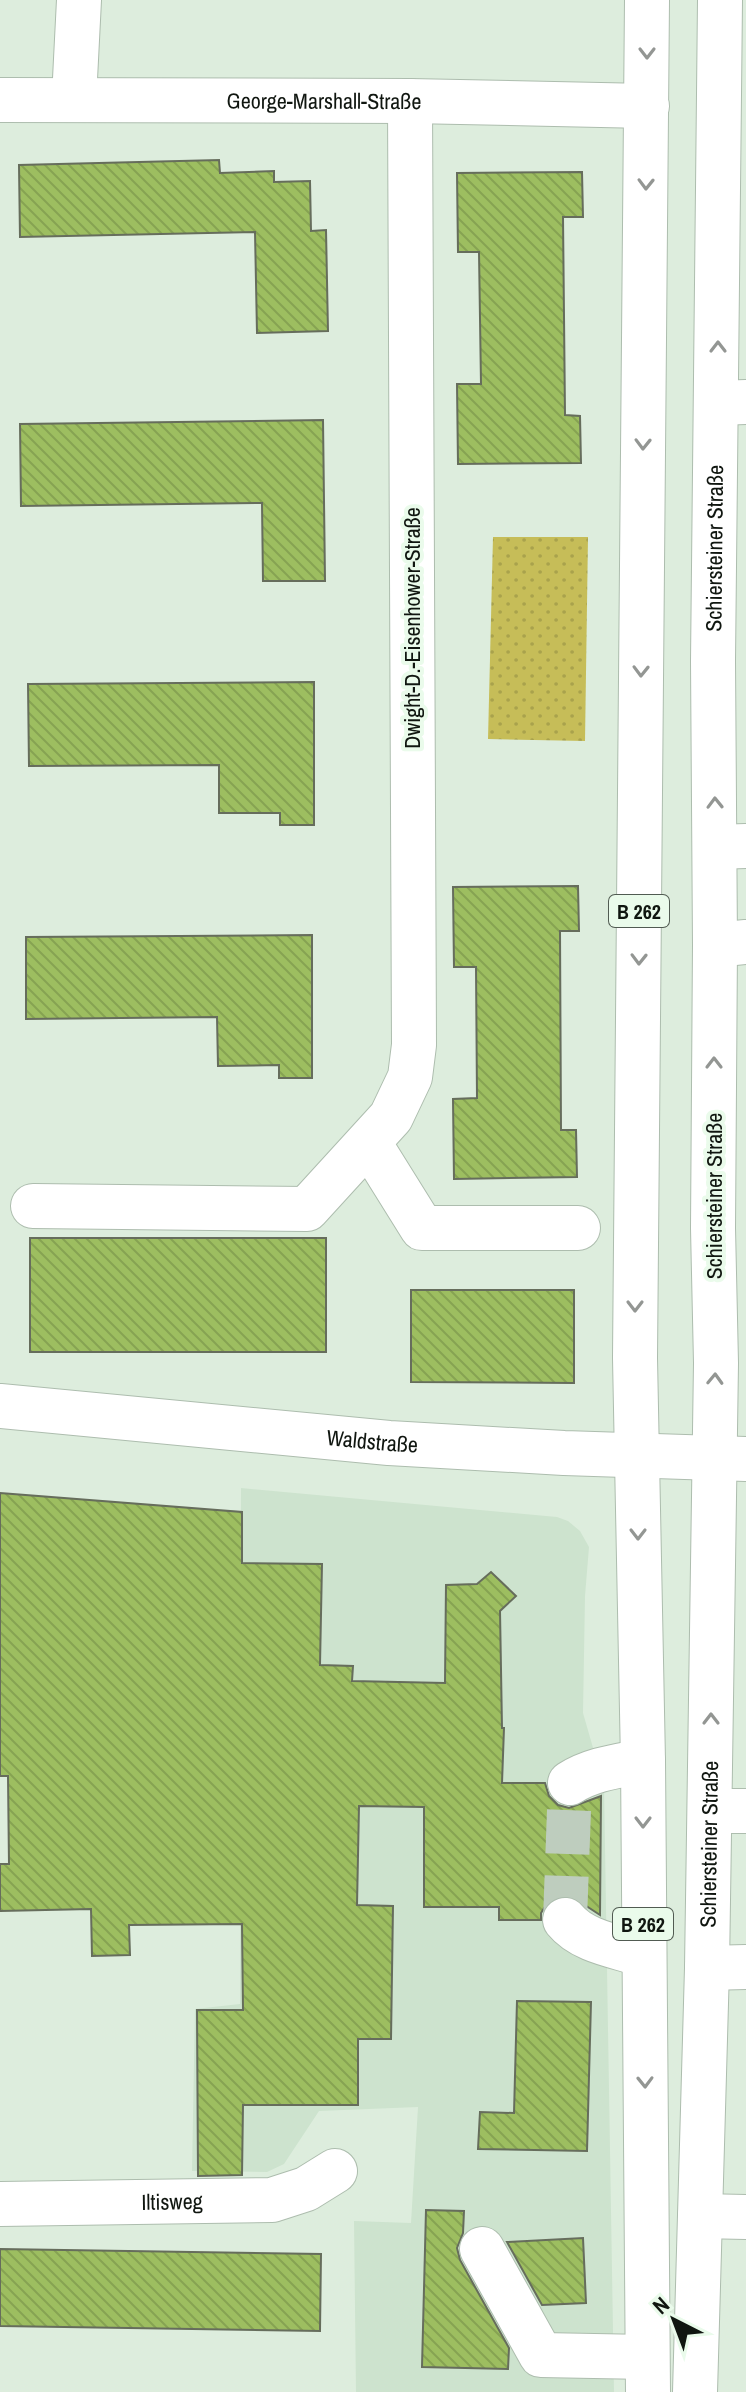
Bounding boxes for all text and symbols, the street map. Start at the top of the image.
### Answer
one-way arrow [638,47,656,60]
street label: George-Marshall-Straße [227,86,422,116]
one-way arrow [637,178,655,191]
one-way arrow [709,340,727,353]
one-way arrow [634,438,652,451]
street label: Schiersteiner Straße [698,465,730,632]
street label: Dwight-D.-Eisenhower-Straße [397,507,427,749]
one-way arrow [632,665,650,678]
one-way arrow [706,796,724,809]
road number: B 262 [609,895,669,927]
one-way arrow [630,953,647,966]
one-way arrow [705,1056,723,1069]
street label: Schiersteiner Straße [699,1113,729,1279]
one-way arrow [626,1300,644,1313]
one-way arrow [707,1372,724,1385]
street label: Waldstraße [325,1422,419,1460]
one-way arrow [629,1528,647,1541]
one-way arrow [702,1712,719,1725]
street label: Schiersteiner Straße [693,1761,725,1928]
one-way arrow [634,1816,652,1829]
road number: B 262 [613,1908,673,1940]
one-way arrow [636,2076,654,2089]
street label: Iltisweg [141,2186,203,2217]
north arrow [634,2280,714,2360]
text: N [646,2290,675,2321]

